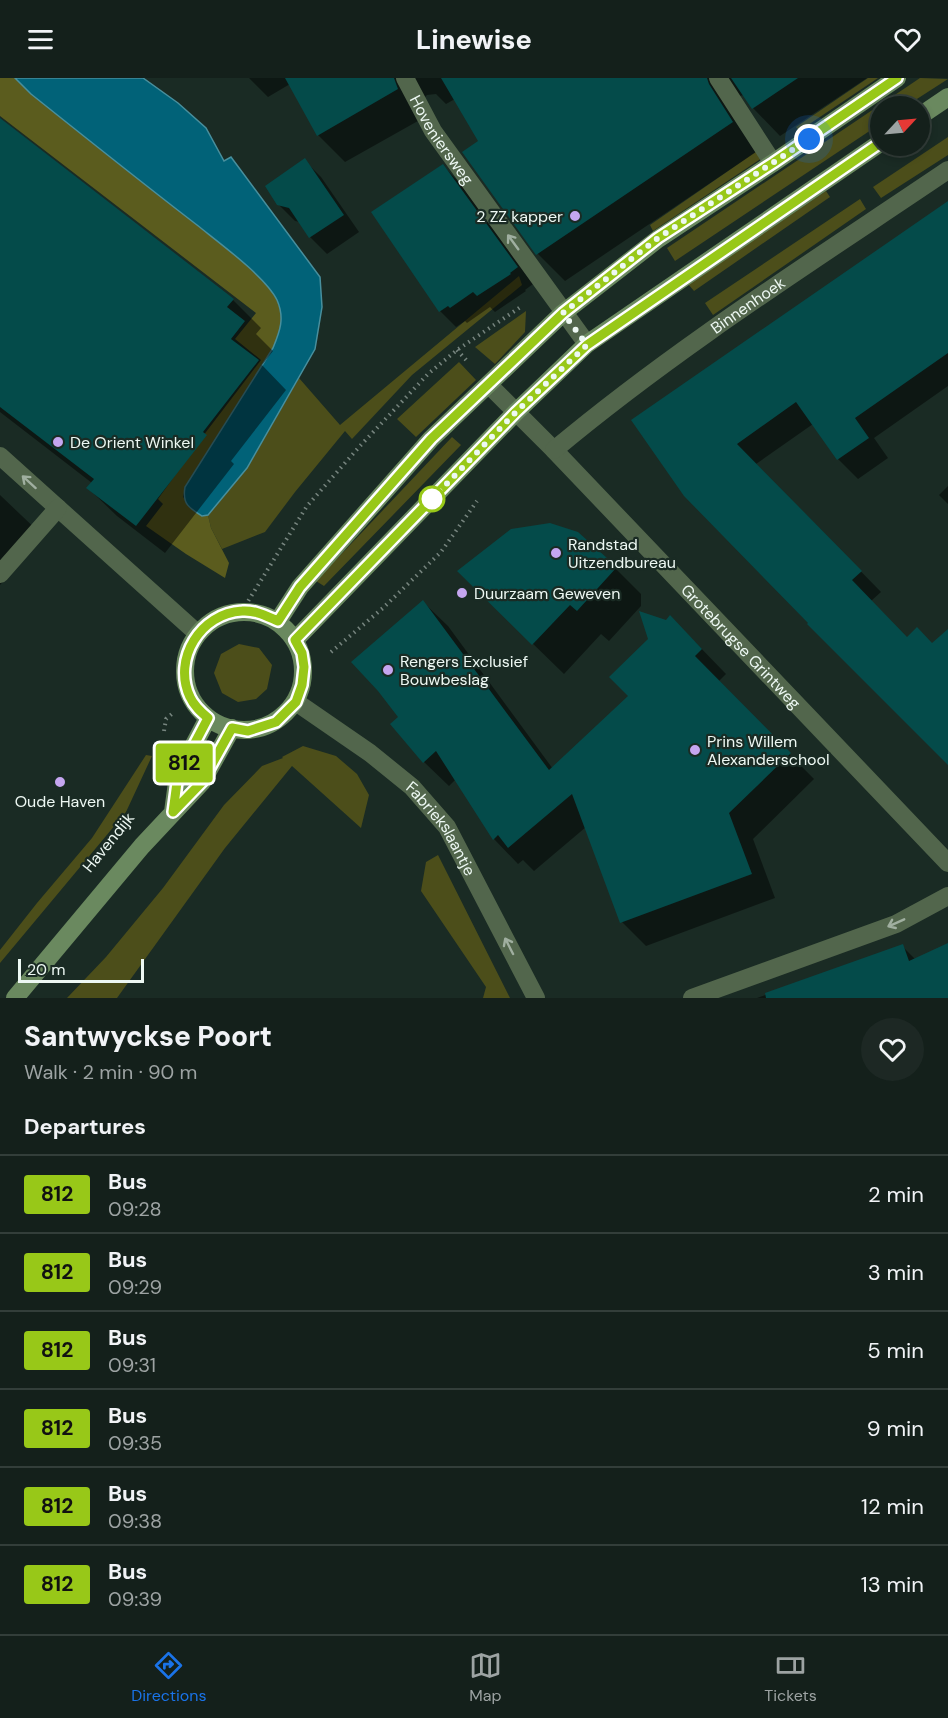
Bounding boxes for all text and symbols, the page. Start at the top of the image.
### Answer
text: Linewise [416,22,532,57]
icon: menu [24,23,57,56]
icon: heart [891,23,924,56]
street label: Hoveniersweg [405,92,478,189]
north arrow [870,96,930,156]
map controls [870,96,930,156]
your location [794,124,824,154]
place label: 2 ZZ kapper [476,206,563,227]
marker: 2 ZZ kapper [568,209,582,223]
one-way arrow [506,234,519,250]
street label: Binnenhoek [707,272,789,339]
place label: De Orient Winkel [70,432,194,453]
marker: De Orient Winkel [51,435,65,449]
one-way arrow [22,475,37,489]
unlabelled marker [419,486,445,512]
place label: Randstad Uitzendbureau [568,534,676,573]
marker: Randstad Uitzendbureau [549,546,563,560]
street label: Grotebrugse Grintweg [676,580,805,713]
place label: Duurzaam Geweven [474,583,620,604]
marker: Duurzaam Geweven [455,586,469,600]
place label: Rengers Exclusief Bouwbeslag [400,651,528,690]
marker: Rengers Exclusief Bouwbeslag [381,663,395,677]
place label: Prins Willem Alexanderschool [707,731,830,770]
marker: Prins Willem Alexanderschool [688,743,702,757]
line badge: 812 [150,744,219,782]
text: 812 [168,749,200,777]
marker: Oude Haven [53,775,67,789]
street label: Fabriekslaantje [402,777,480,879]
place label: Oude Haven [15,791,105,812]
street label: Havendijk [78,808,139,877]
one-way arrow [887,918,906,929]
one-way arrow [503,938,515,955]
scale bar [18,956,144,983]
text: 20 m [27,959,66,980]
text: Santwyckse Poort [24,1018,272,1055]
button: heart [861,1018,924,1081]
text: Walk · 2 min · 90 m [24,1059,197,1085]
text: Departures [24,1112,146,1141]
text: Bus [108,1167,147,1196]
text: 812 [41,1180,73,1208]
text: 2 min [868,1180,924,1209]
text: 09:28 [108,1196,162,1222]
text: Bus [108,1245,147,1274]
text: 812 [41,1258,73,1286]
text: 3 min [868,1258,924,1287]
text: 09:29 [108,1274,162,1300]
text: Bus [108,1323,147,1352]
text: 812 [41,1336,73,1364]
text: 5 min [867,1336,924,1365]
text: 09:31 [108,1352,156,1378]
text: Bus [108,1401,147,1430]
text: 812 [41,1414,73,1442]
text: 9 min [867,1414,924,1443]
text: 09:35 [108,1430,162,1456]
text: Bus [108,1479,147,1508]
text: 812 [41,1492,73,1520]
text: 12 min [861,1492,924,1521]
text: 09:38 [108,1508,162,1534]
text: Bus [108,1557,147,1586]
text: 812 [41,1570,73,1598]
text: 13 min [861,1570,924,1599]
text: 09:39 [108,1586,162,1612]
tab: Directions [131,1649,206,1706]
tab: Map [469,1649,502,1706]
tab: Tickets [764,1649,817,1706]

